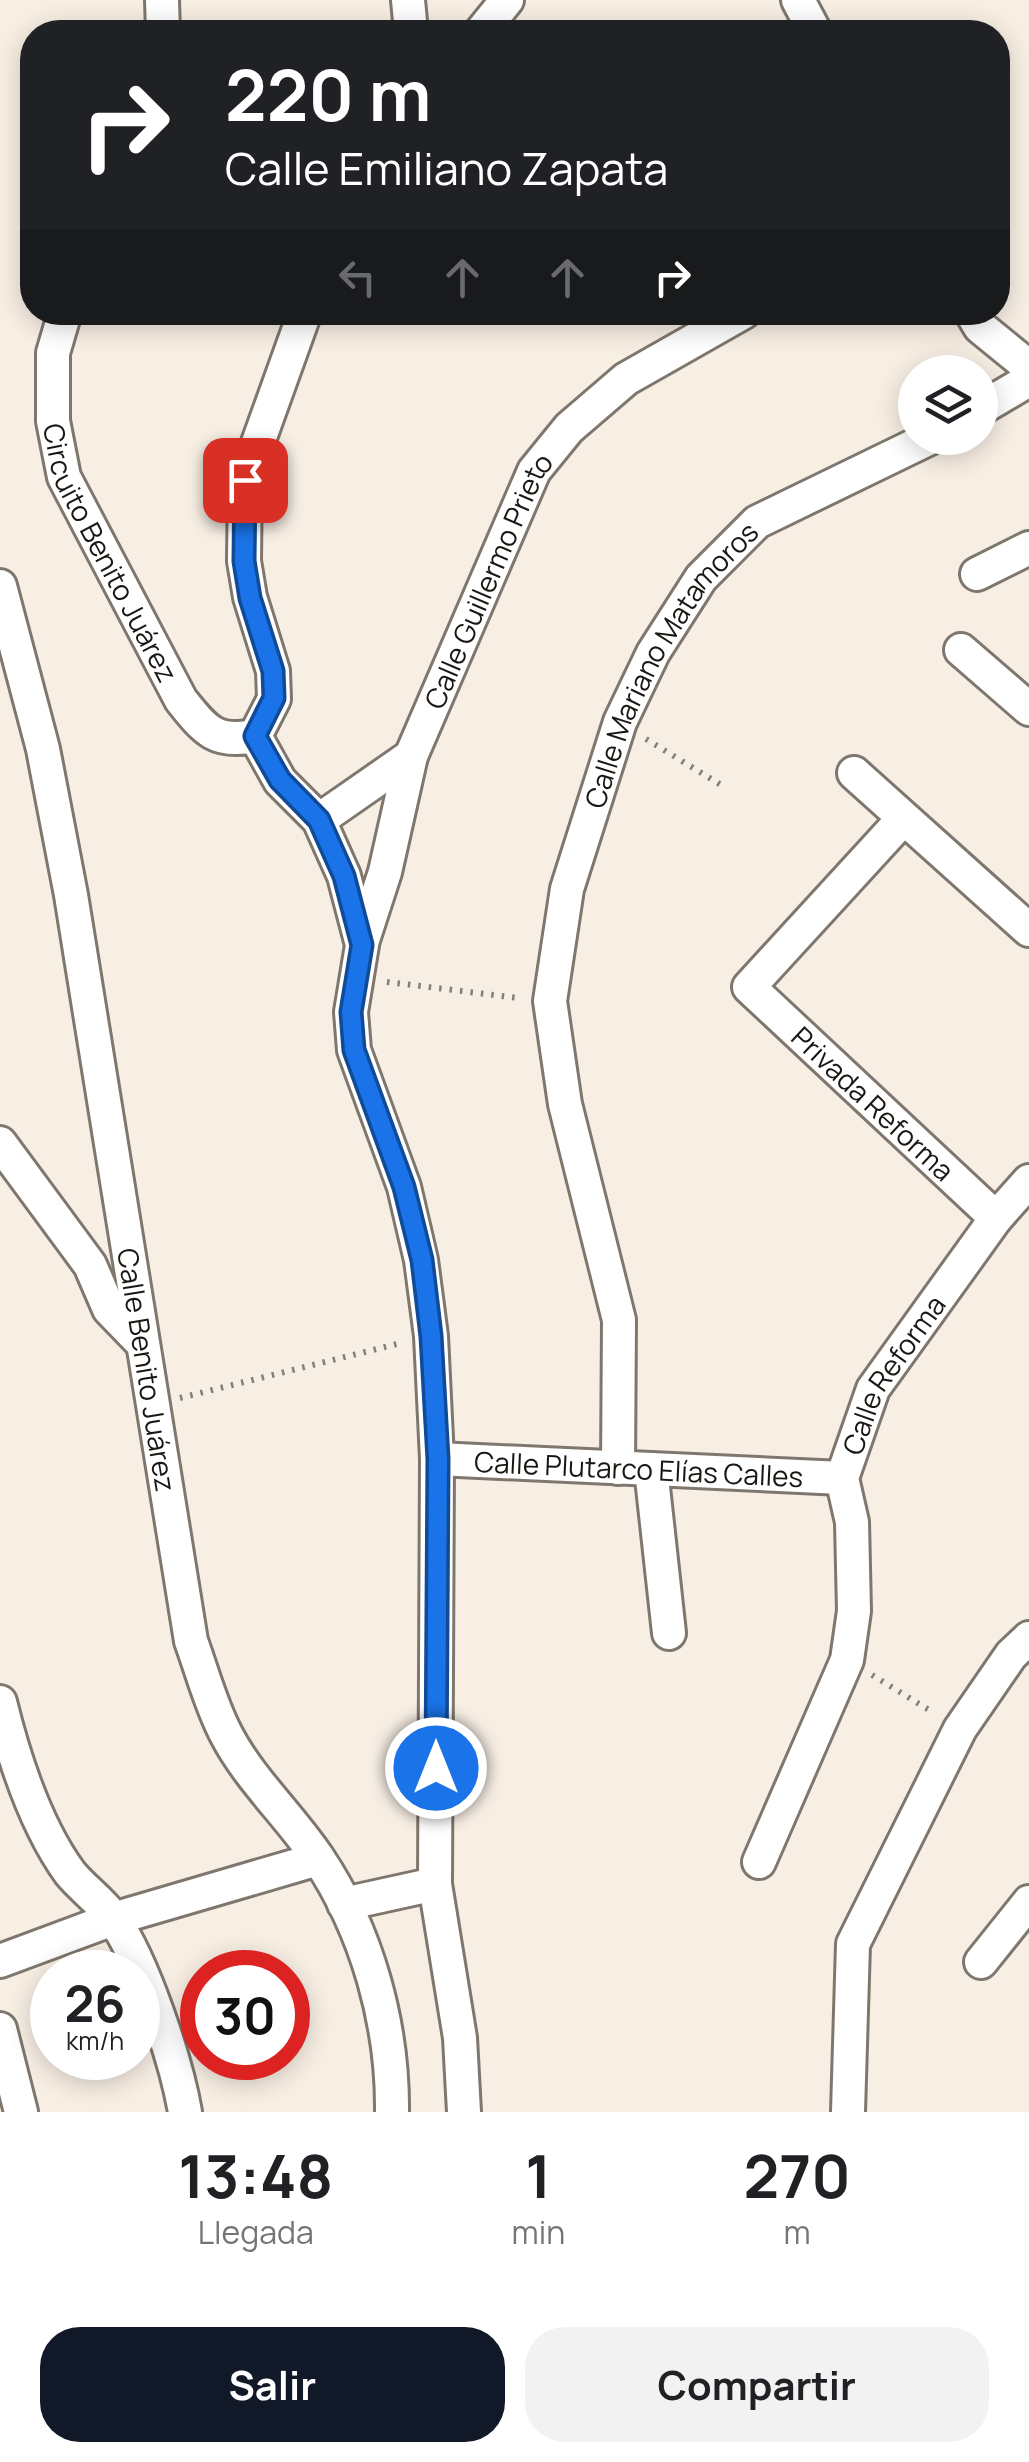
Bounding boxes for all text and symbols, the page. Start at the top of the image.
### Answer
text: 220 m [225,46,431,142]
icon: right [60,60,190,190]
text: Calle Emiliano Zapata [225,137,668,199]
icon: left [330,250,385,305]
icon: ahead [435,250,490,305]
icon: ahead [540,250,595,305]
icon: right [645,250,700,305]
map controls [898,355,998,455]
button: layers [898,355,998,455]
street label: Circuito Benito Juárez [35,420,187,688]
pin [203,438,288,523]
street label: Calle Guillermo Prieto [415,444,561,715]
icon: arrive [218,453,273,508]
street label: Calle Mariano Matamoros [575,513,766,813]
street label: Privada Reforma [784,1018,963,1189]
street label: Calle Benito Juárez [109,1245,186,1494]
street label: Calle Reforma [833,1287,954,1460]
street label: Calle Plutarco Elías Calles [473,1442,804,1495]
position arrow [384,1716,488,1820]
speed limit sign: 30 [180,1950,310,2080]
text: 26 [65,1969,125,2037]
text: km/h [66,2023,124,2058]
text: 13:48 [178,2134,333,2216]
text: 1 [525,2134,552,2216]
text: 270 [743,2134,851,2216]
text: Llegada [198,2210,314,2254]
text: min [512,2210,565,2254]
text: m [784,2210,811,2254]
button: Salir [40,2327,505,2442]
button: Compartir [525,2327,989,2442]

